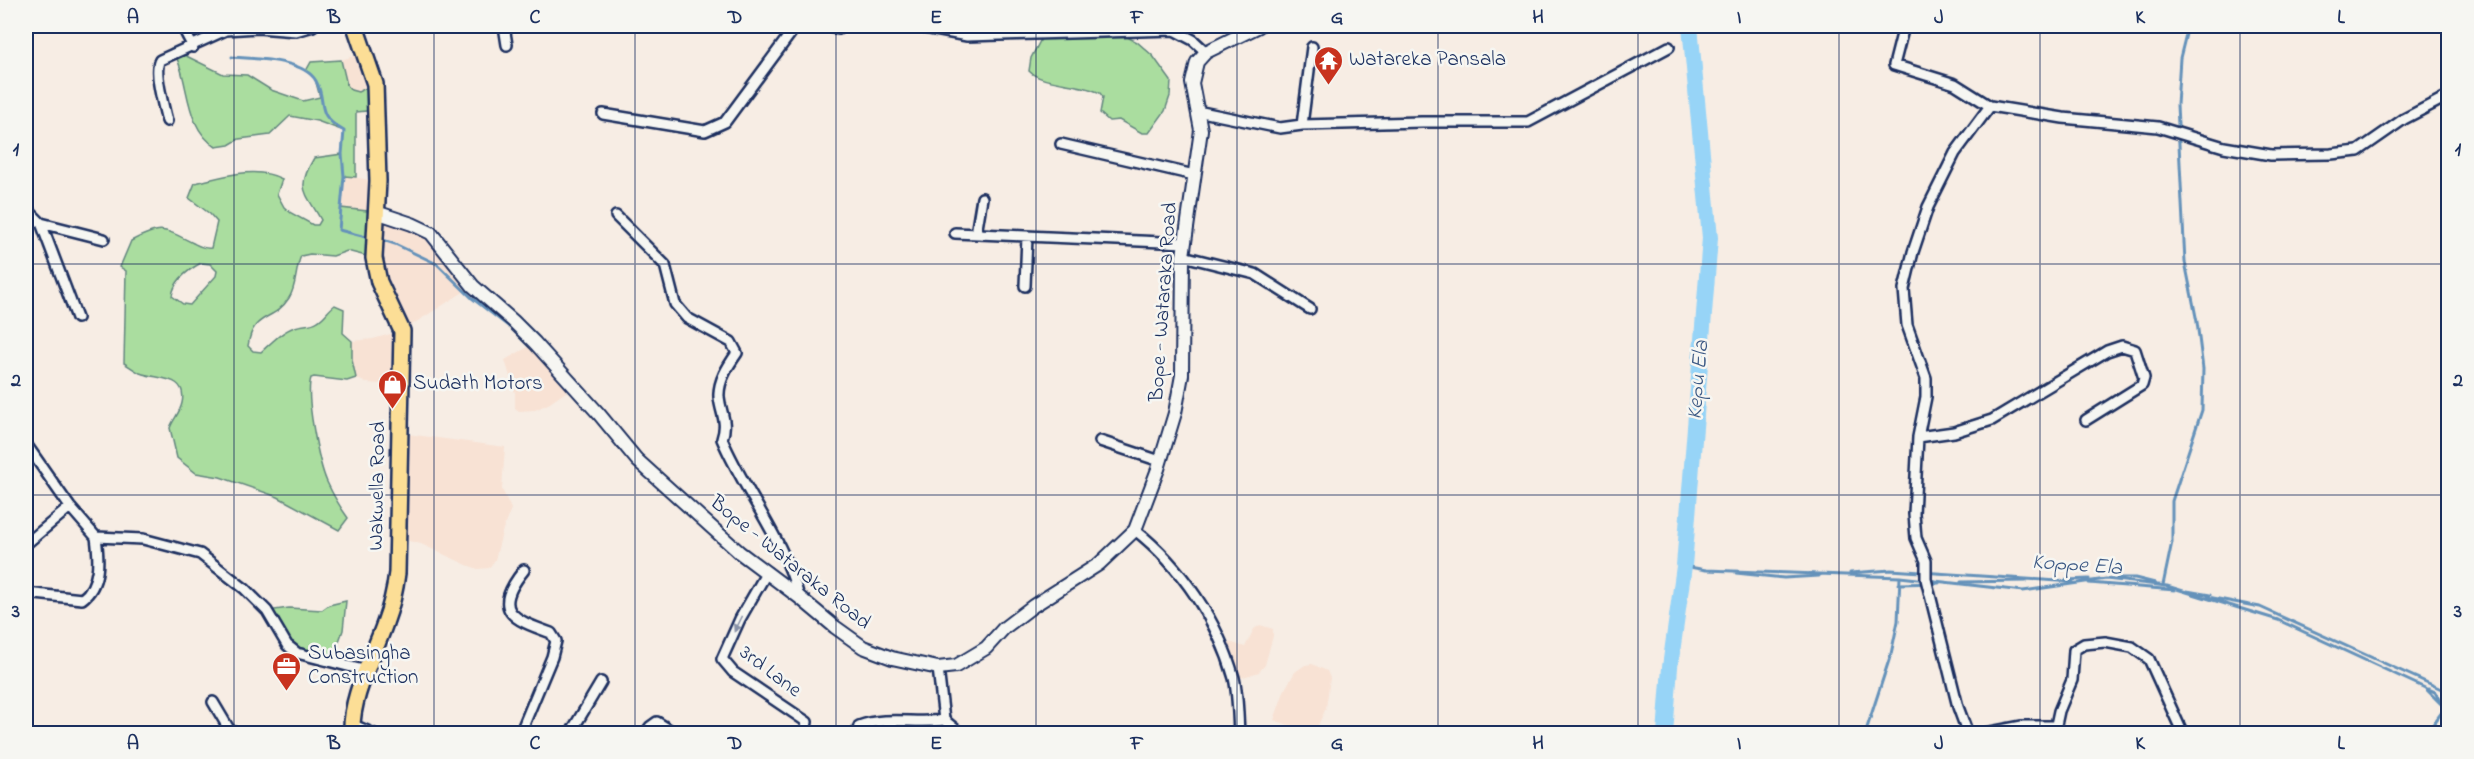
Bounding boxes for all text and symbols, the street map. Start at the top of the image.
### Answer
text: A [127,4,139,33]
text: B [326,4,341,33]
text: C [530,4,541,33]
text: D [727,4,742,33]
text: E [930,4,942,33]
text: F [1130,4,1144,33]
text: G [1331,4,1344,33]
text: H [1532,4,1544,33]
text: I [1737,4,1742,33]
text: J [1934,4,1944,33]
text: K [2135,4,2146,33]
text: L [2337,4,2345,33]
temple icon: Watareka Pansala [1312,44,1344,86]
place label: Watareka Pansala [1349,45,1506,75]
text: 1 [13,136,20,165]
text: 1 [2455,136,2462,165]
street label: Bope - Wataraka Road [1142,201,1186,404]
water label: Kepu Ela [1680,338,1718,421]
text: 2 [10,367,21,396]
text: 2 [2452,367,2463,396]
shop icon: Sudath Motors [376,368,408,410]
place label: Sudath Motors [413,369,543,399]
street label: Wakwella Road [362,421,394,551]
street label: Bope - Wataraka Road [702,488,877,638]
water label: Koppe Ela [2031,547,2124,585]
text: 3 [11,598,20,627]
text: 3 [2453,598,2462,627]
one-way arrow [734,615,743,632]
place label: Subasingha Construction [308,639,418,693]
street label: 3rd Lane [733,639,808,706]
office icon: Subasingha Construction [271,650,303,692]
text: A [127,730,139,759]
text: B [326,730,341,759]
text: C [530,730,541,759]
text: D [727,730,742,759]
text: E [930,730,942,759]
text: F [1130,730,1144,759]
text: G [1331,730,1344,759]
text: H [1532,730,1544,759]
text: I [1737,730,1742,759]
text: J [1934,730,1944,759]
text: K [2135,730,2146,759]
text: L [2337,730,2345,759]

